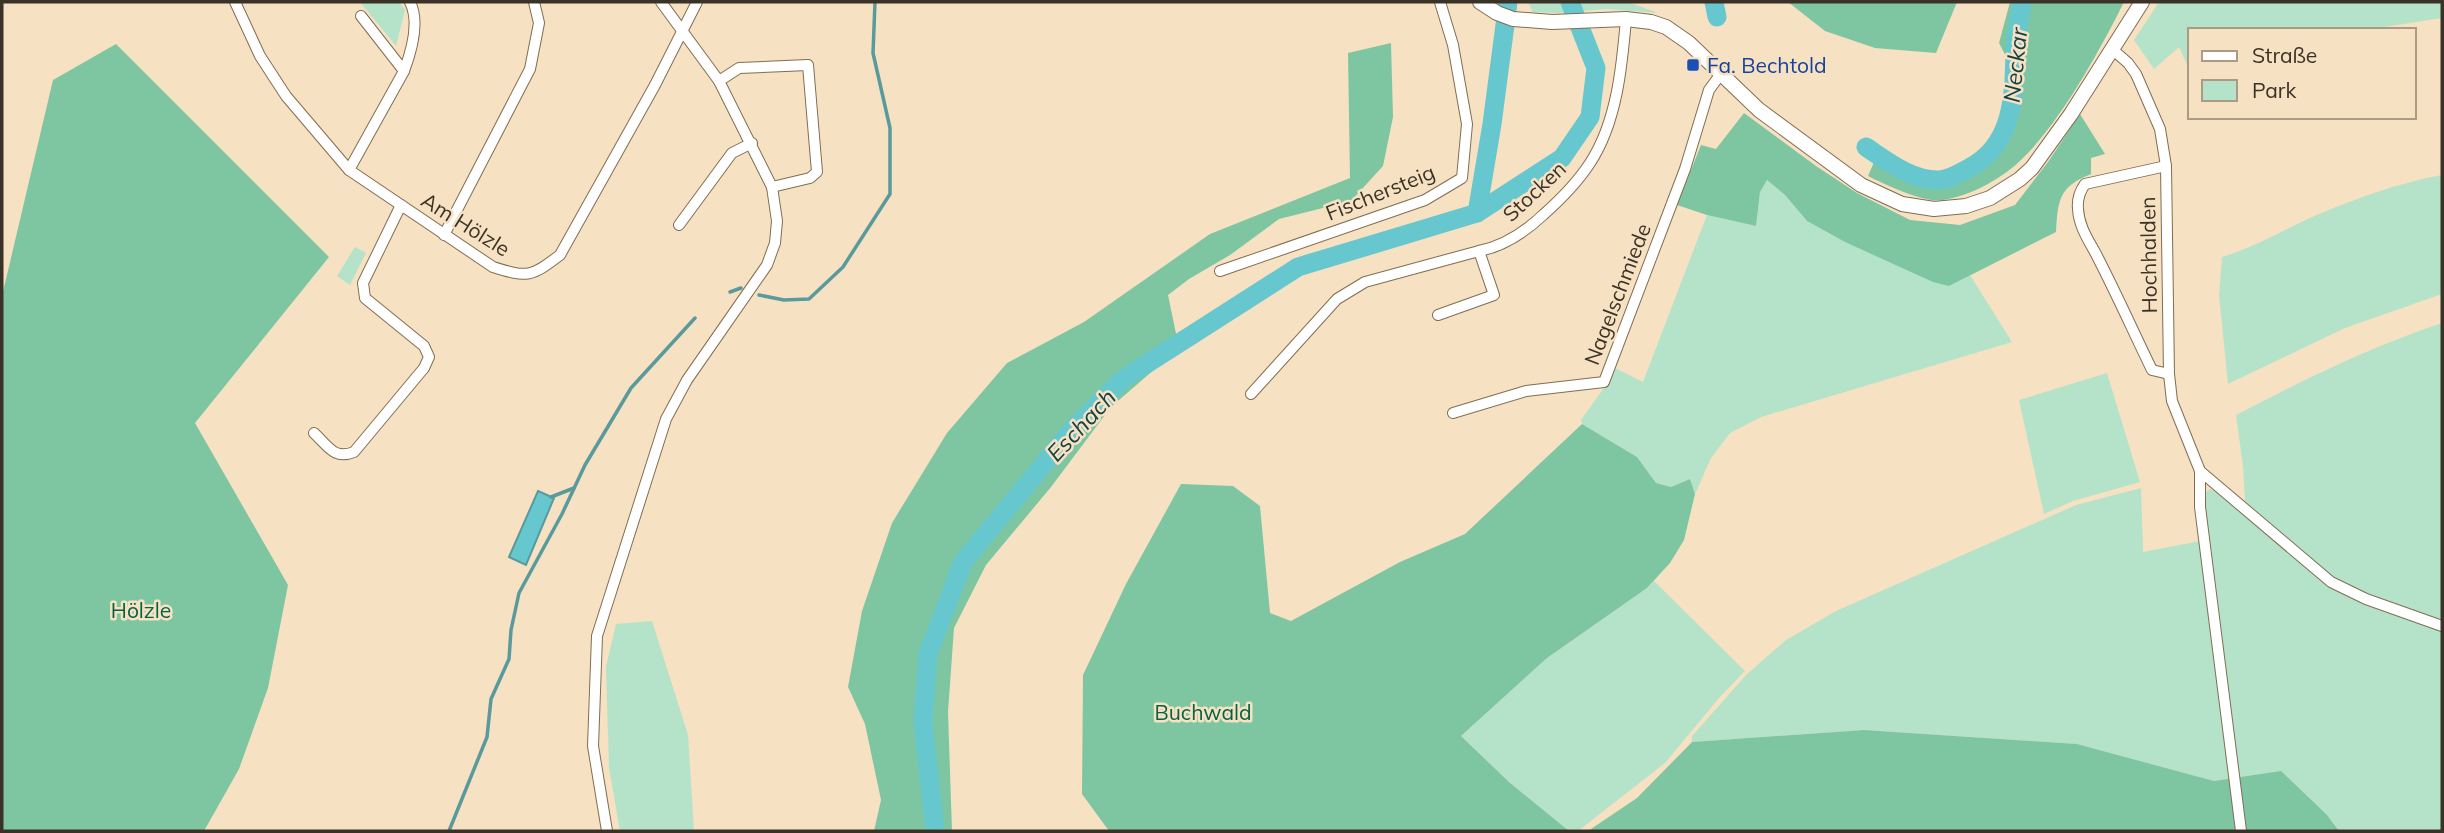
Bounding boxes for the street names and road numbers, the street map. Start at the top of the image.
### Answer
street label: Stocken [1497,155,1571,227]
street label: Fischersteig [1322,158,1438,226]
street label: Am Hölzle [417,187,515,261]
street label: Hochhalden [2134,196,2162,314]
street label: Nagelschmiede [1578,220,1656,368]

